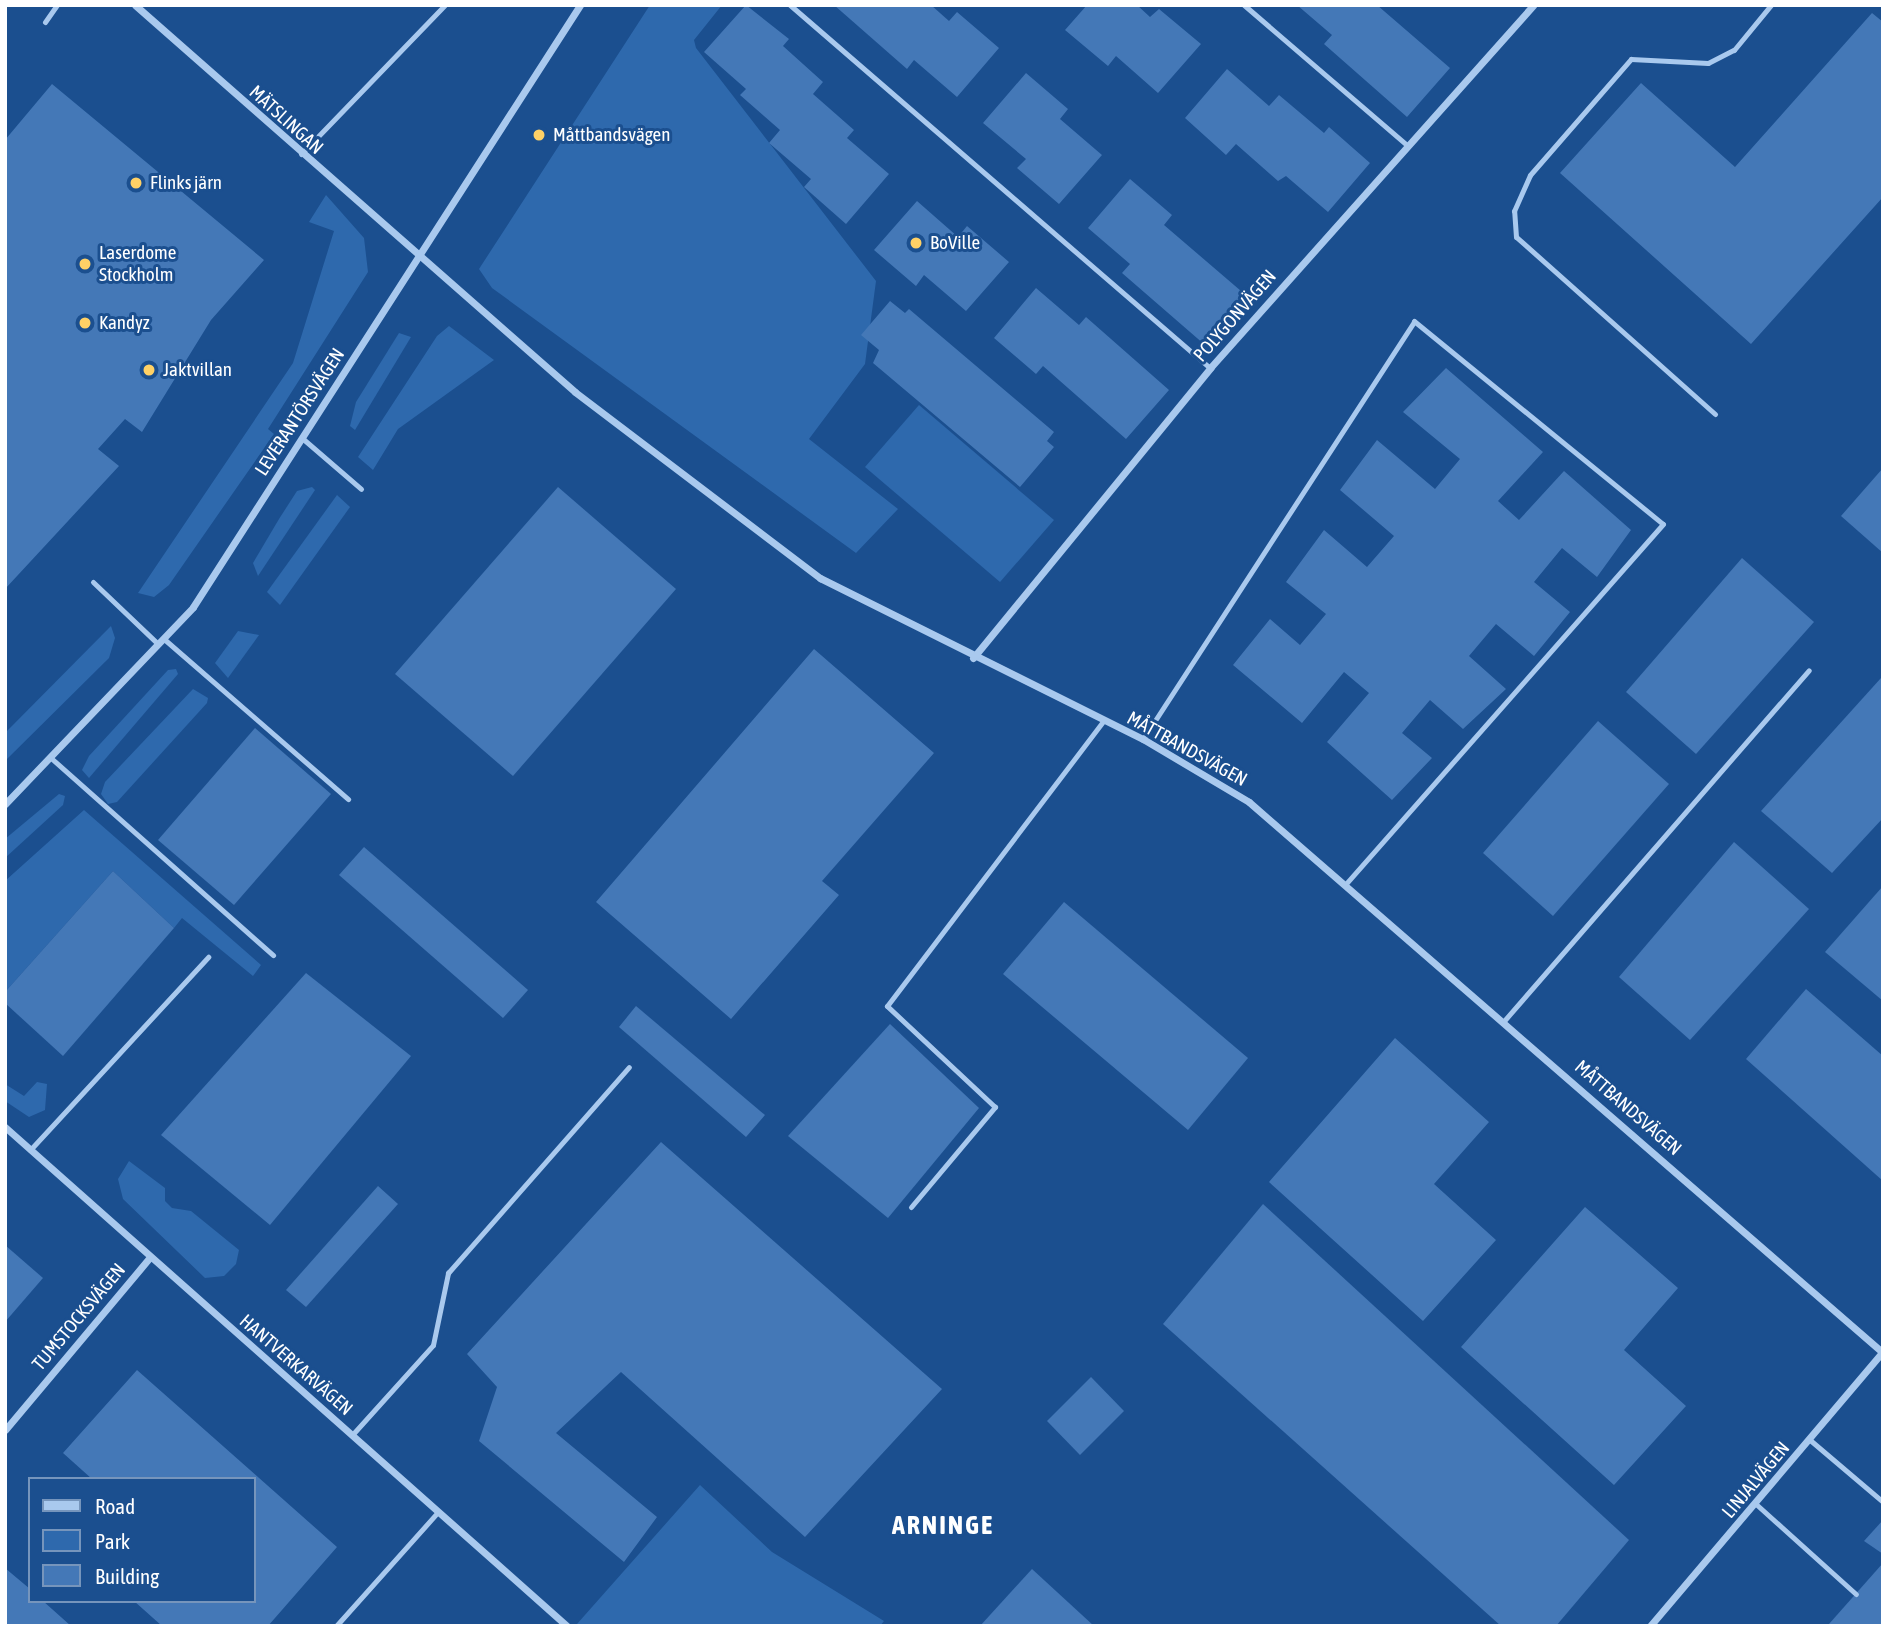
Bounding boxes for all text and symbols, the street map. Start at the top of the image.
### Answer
street label: MÄTSLINGAN [244,81,328,159]
place label: Måttbandsvägen [553,124,670,146]
marker: Måttbandsvägen [531,127,547,143]
place label: Flinks järn [150,172,222,194]
marker: Flinks järn [128,175,144,191]
place label: BoVille [930,232,980,254]
marker: BoVille [908,235,924,251]
place label: Laserdome Stockholm [99,242,176,286]
marker: Laserdome Stockholm [77,256,93,272]
street label: POLYGONVÄGEN [1189,265,1281,367]
place label: Kandyz [99,312,150,334]
marker: Kandyz [77,315,93,331]
street label: LEVERANTÖRSVÄGEN [250,344,350,480]
place label: Jaktvillan [163,359,232,381]
marker: Jaktvillan [141,362,157,378]
street label: MÅTTBANDSVÄGEN [1123,707,1251,791]
street label: MÅTTBANDSVÄGEN [1570,1056,1686,1160]
street label: TUMSTOCKSVÄGEN [28,1259,130,1375]
street label: HANTVERKARVÄGEN [235,1310,357,1420]
street label: LINJALVÄGEN [1717,1437,1795,1523]
legend [28,1477,256,1603]
text: Road [95,1494,135,1518]
district label: ARNINGE [893,1510,993,1542]
text: Park [95,1529,130,1553]
text: Building [95,1564,159,1588]

